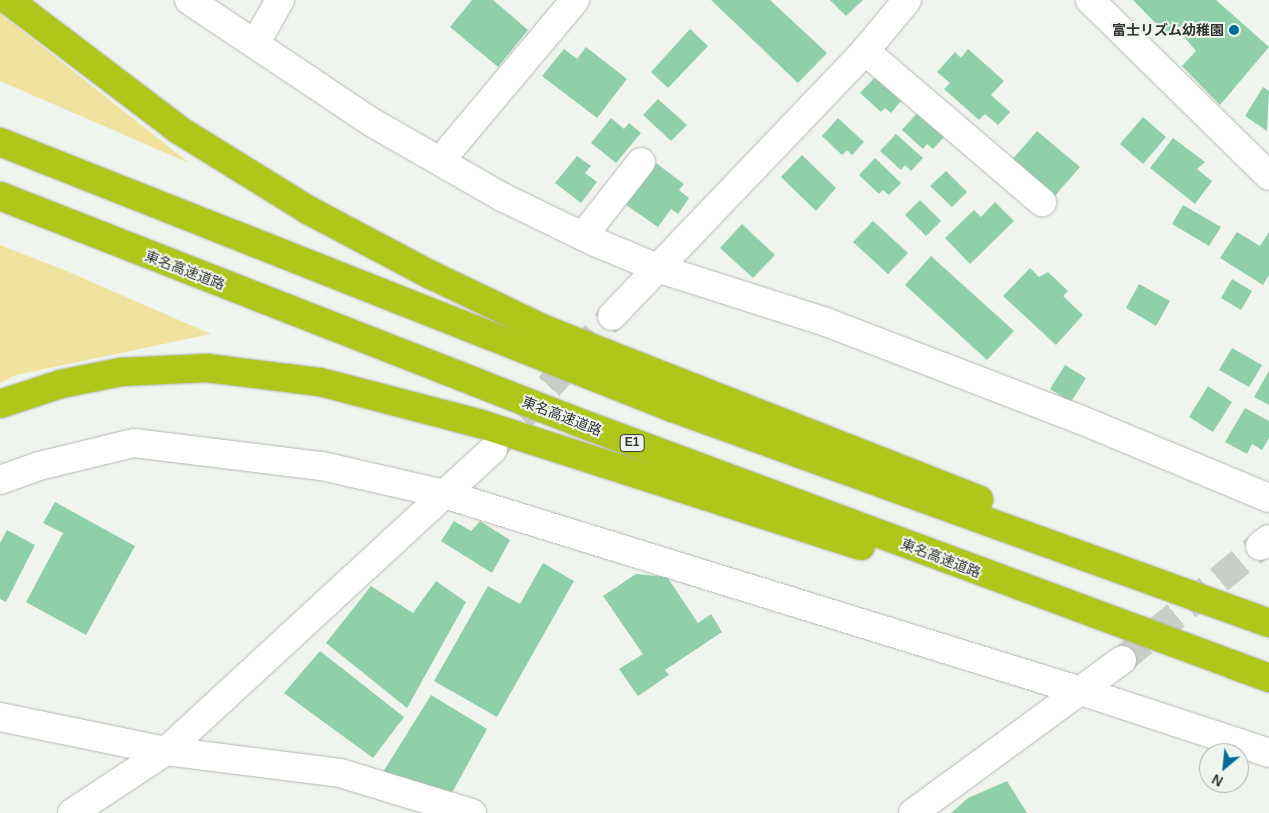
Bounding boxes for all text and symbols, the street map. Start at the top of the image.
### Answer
place label: 富士リズム幼稚園 [1112,22,1224,38]
marker: 富士リズム幼稚園 [1228,24,1240,36]
street label: 東名高速道路 [143,247,227,293]
street label: 東名高速道路 [520,393,604,439]
road number: E1 [620,433,644,452]
street label: 東名高速道路 [899,535,983,581]
north arrow [1199,743,1249,793]
text: N [1209,771,1226,790]

